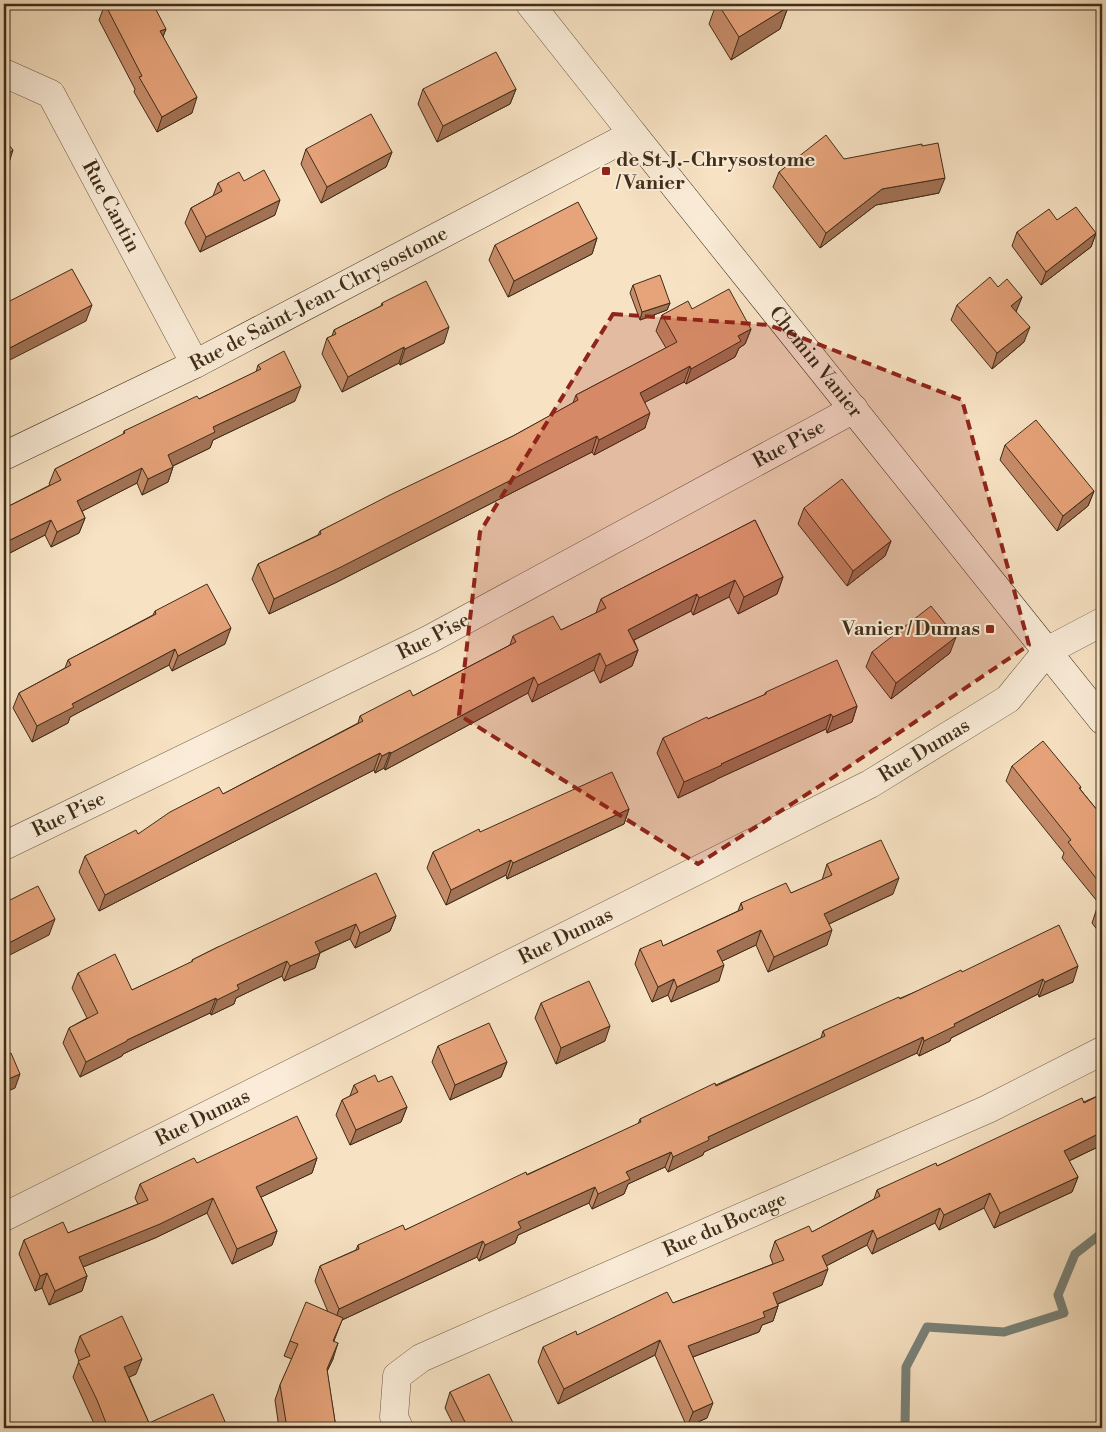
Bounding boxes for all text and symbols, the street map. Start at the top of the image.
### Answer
place label: de St-J.-Chrysostome / Vanier [615,148,816,196]
street label: Rue Cantin [76,156,146,257]
marker: de St-J.-Chrysostome / Vanier [600,165,612,177]
street label: Rue de Saint-Jean-Chrysostome [186,221,452,377]
street label: Chemin Vanier [763,301,868,423]
street label: Rue Pise [748,415,829,474]
street label: Rue Pise [393,607,474,666]
place label: Vanier / Dumas [841,617,980,642]
marker: Vanier / Dumas [984,623,996,635]
street label: Rue Dumas [874,713,975,788]
street label: Rue Pise [28,786,110,843]
street label: Rue Dumas [514,902,617,970]
street label: Rue Dumas [151,1084,254,1152]
street label: Rue du Bocage [659,1187,790,1263]

